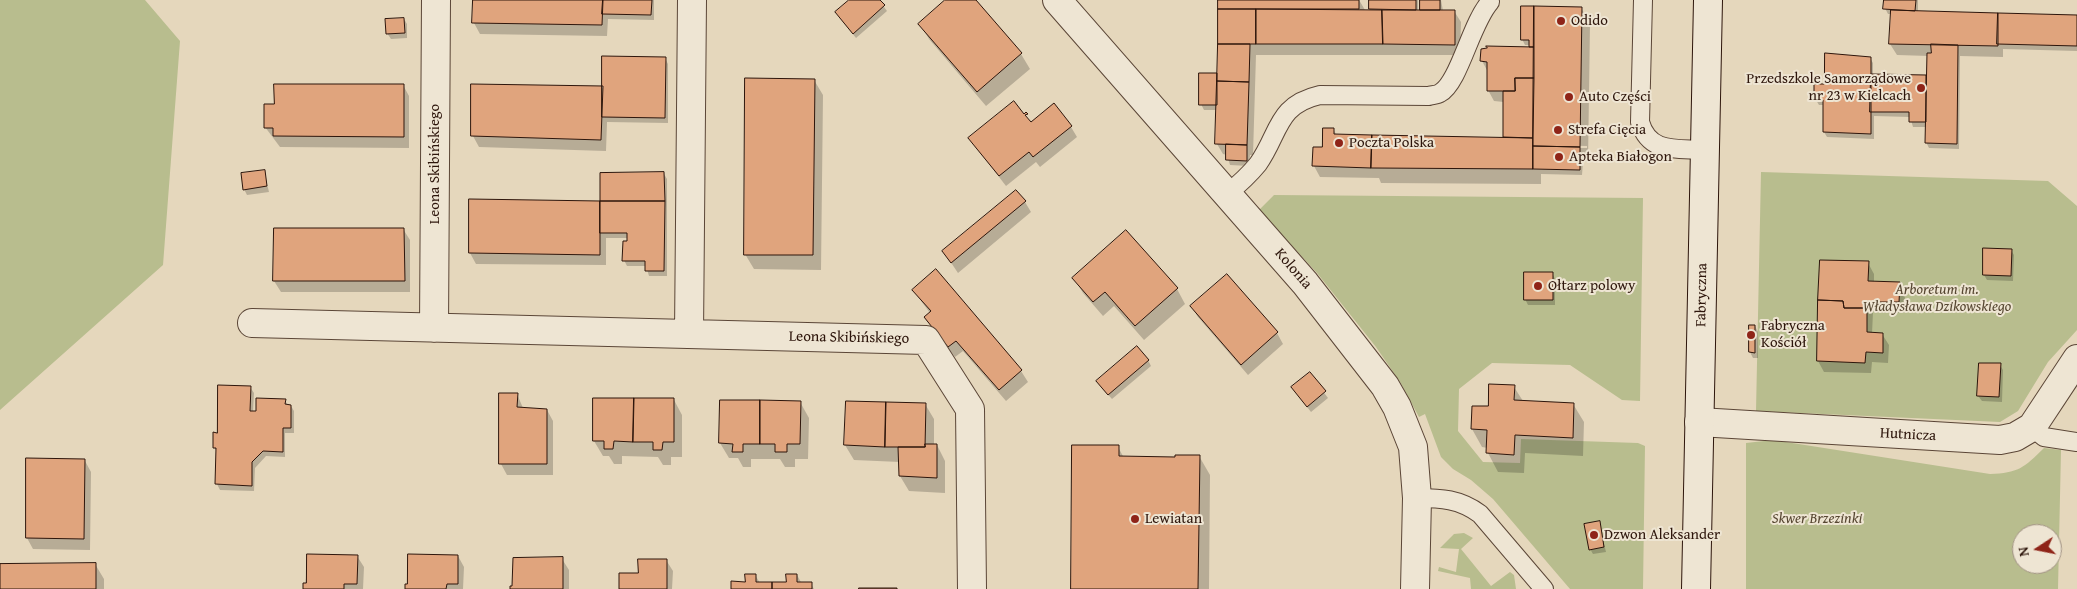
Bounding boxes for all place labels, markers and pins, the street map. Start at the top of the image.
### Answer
place label: Odido [1571,12,1608,30]
marker: Odido [1555,15,1567,27]
place label: Przedszkole Samorządowe nr 23 w Kielcach [1746,70,1911,105]
marker: Przedszkole Samorządowe nr 23 w Kielcach [1915,82,1927,94]
place label: Auto Części [1579,88,1651,106]
marker: Auto Części [1563,91,1575,103]
place label: Strefa Cięcia [1568,121,1646,139]
marker: Strefa Cięcia [1552,124,1564,136]
place label: Poczta Polska [1349,134,1434,152]
marker: Poczta Polska [1333,137,1345,149]
place label: Apteka Białogon [1569,148,1672,166]
marker: Apteka Białogon [1553,151,1565,163]
place label: Ołtarz polowy [1548,277,1635,295]
marker: Ołtarz polowy [1532,280,1544,292]
place label: Fabryczna Kościół [1761,317,1825,352]
marker: Fabryczna Kościół [1745,329,1757,341]
place label: Lewiatan [1145,510,1202,528]
marker: Lewiatan [1129,513,1141,525]
place label: Dzwon Aleksander [1604,526,1720,544]
marker: Dzwon Aleksander [1588,529,1600,541]

